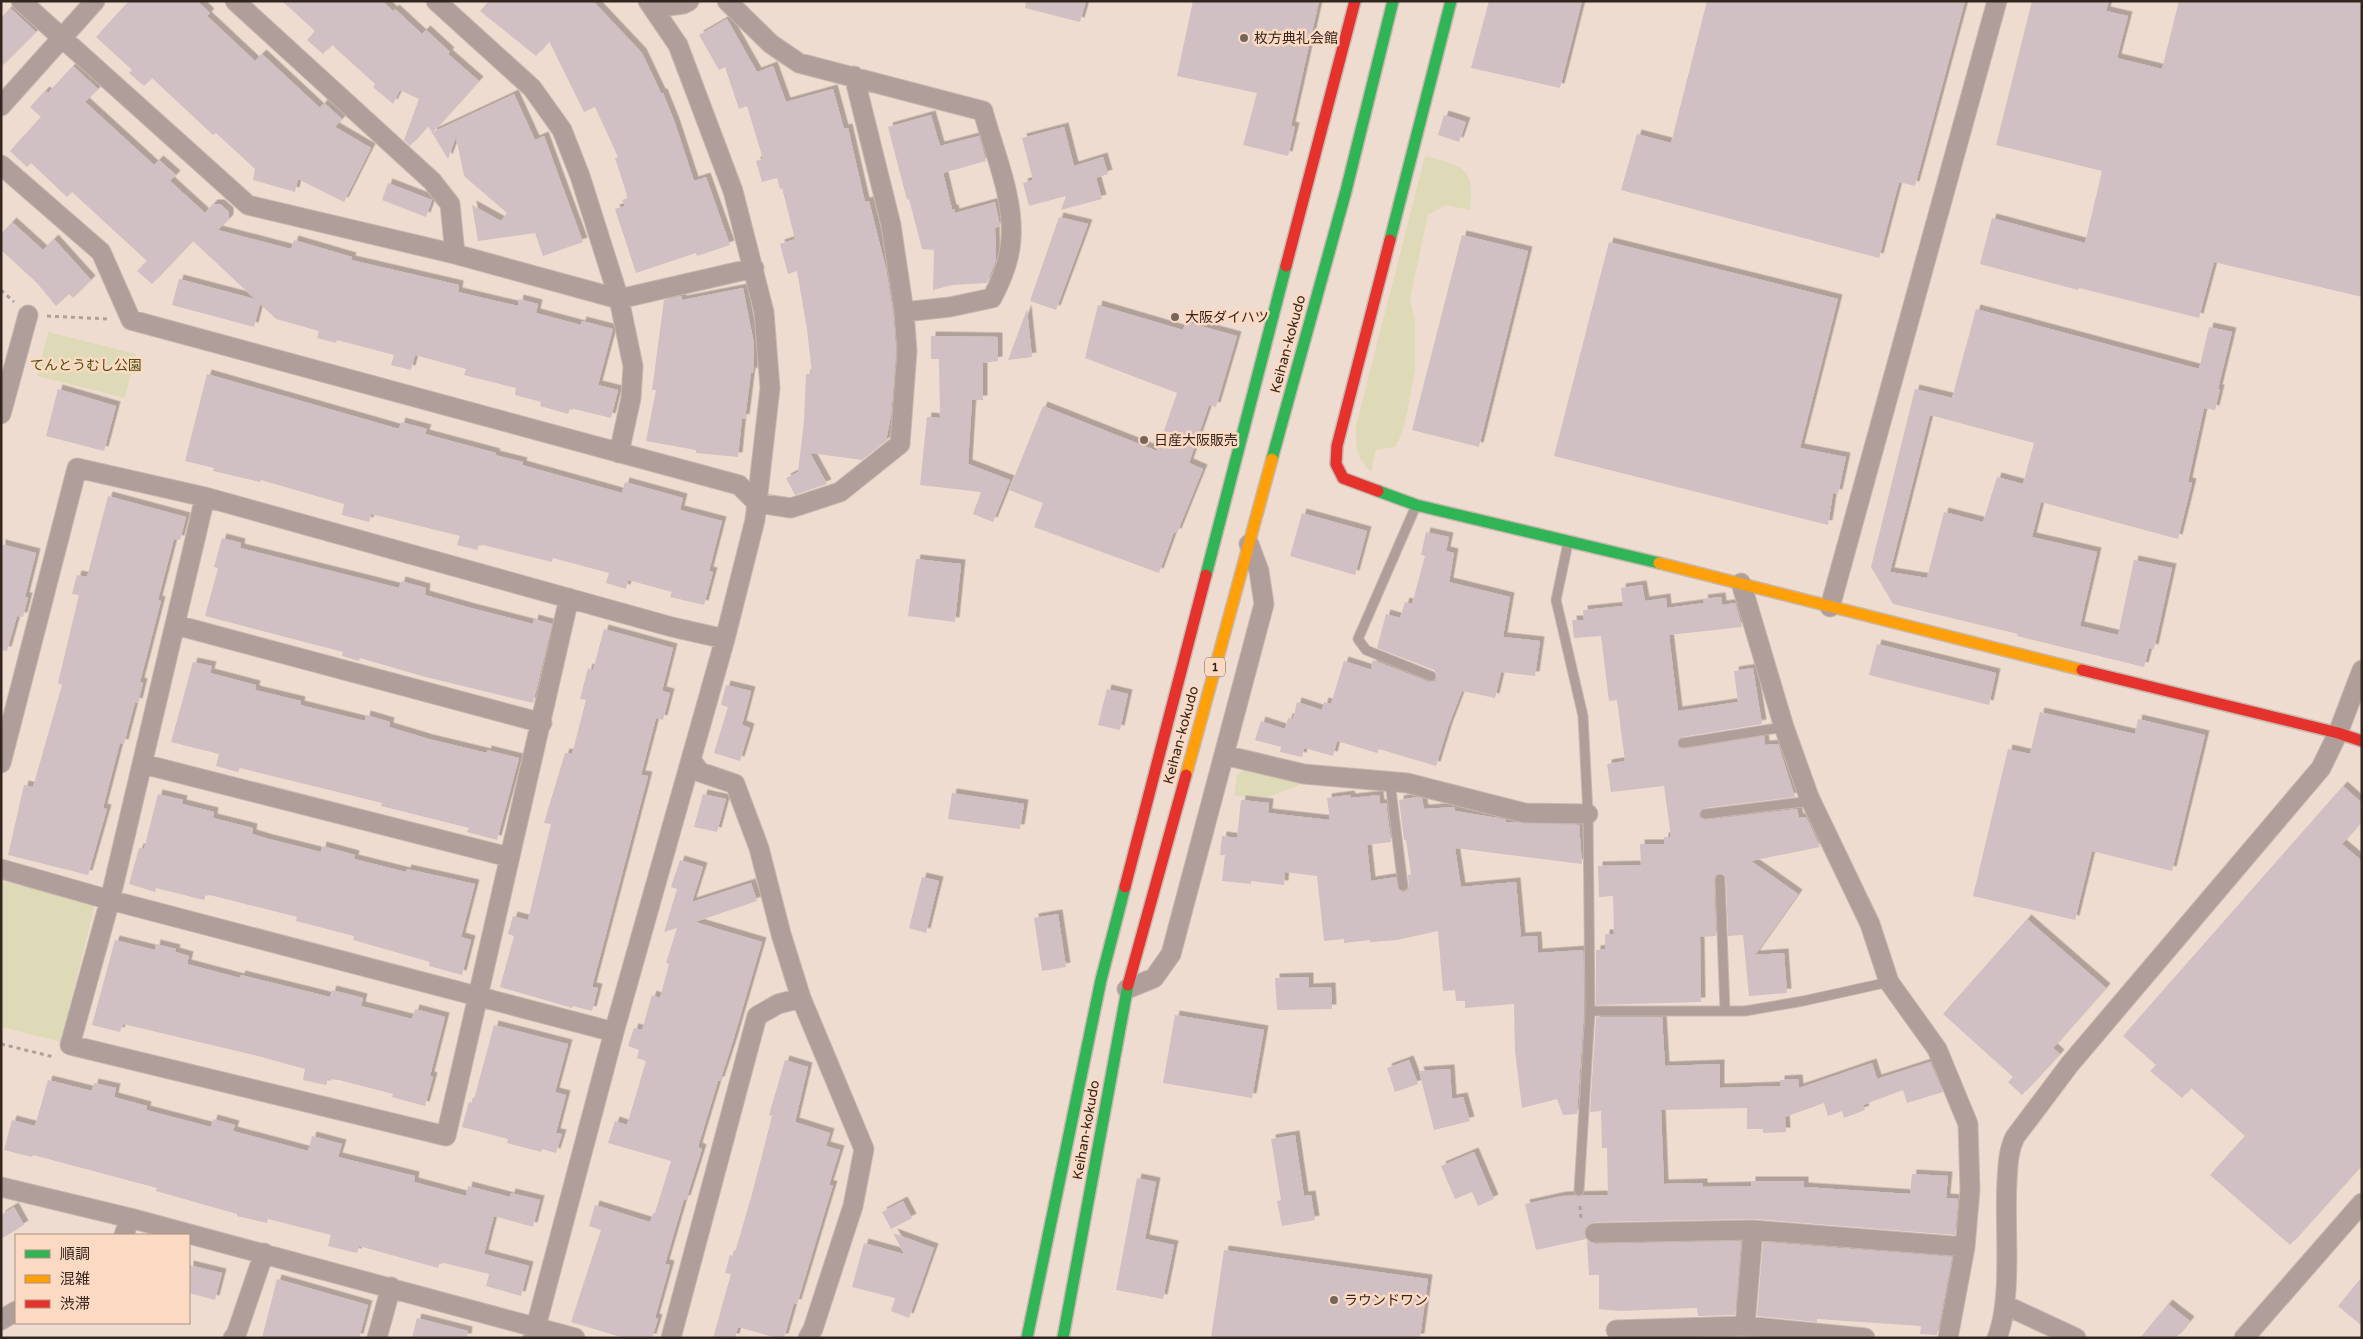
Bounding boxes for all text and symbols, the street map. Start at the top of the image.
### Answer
place label: 枚方典礼会館 [1254,30,1338,47]
marker: 枚方典礼会館 [1238,32,1250,44]
street label: Keihan-kokudo [1267,293,1309,395]
place label: 大阪ダイハツ [1185,309,1269,326]
marker: 大阪ダイハツ [1169,311,1181,323]
park label: てんとうむし公園 [30,357,142,374]
place label: 日産大阪販売 [1154,432,1238,449]
marker: 日産大阪販売 [1138,434,1150,446]
road number: 1 [1205,658,1225,676]
street label: Keihan-kokudo [1160,684,1202,786]
street label: Keihan-kokudo [1069,1079,1103,1181]
legend [15,1234,190,1324]
text: 順調 [60,1245,90,1263]
text: 混雑 [60,1270,90,1288]
place label: ラウンドワン [1344,1292,1428,1309]
marker: ラウンドワン [1328,1294,1340,1306]
text: 渋滞 [60,1295,90,1313]

